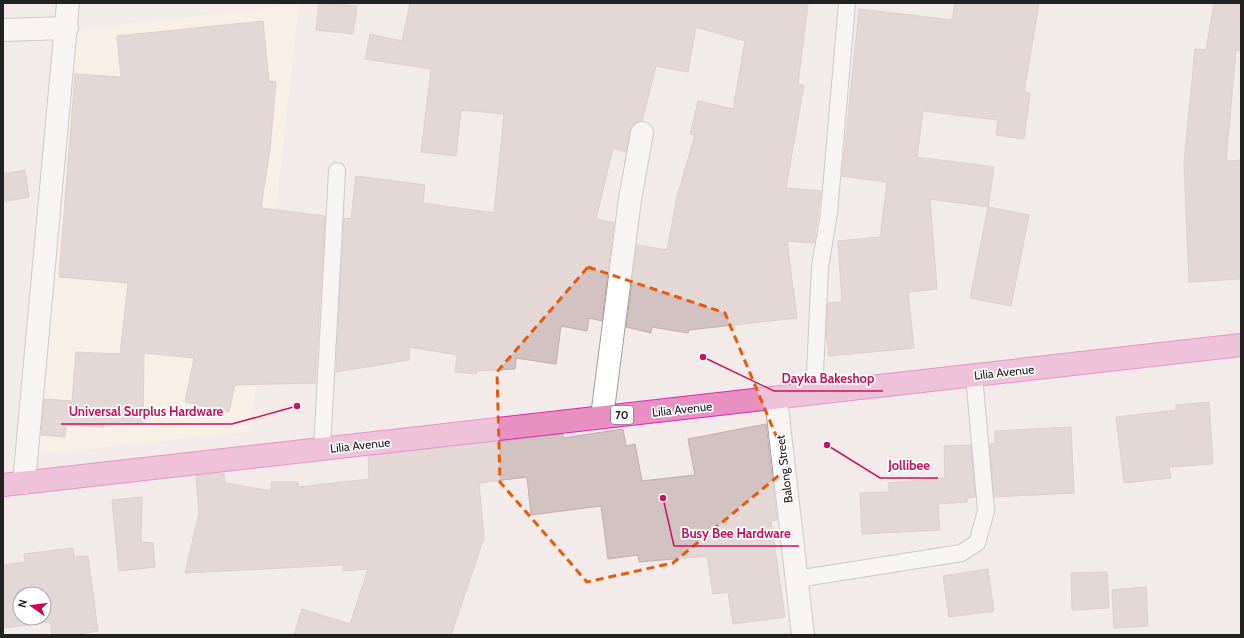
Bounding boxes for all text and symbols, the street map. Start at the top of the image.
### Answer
street label: Lilia Avenue [973,361,1035,383]
callout: Dayka Bakeshop [774,366,883,391]
text: Dayka Bakeshop [782,370,875,386]
street label: Lilia Avenue [651,398,713,420]
callout: Universal Surplus Hardware [61,399,232,424]
text: Universal Surplus Hardware [69,403,224,419]
road number: 70 [611,406,633,424]
street label: Lilia Avenue [329,434,391,456]
street label: Balong Street [772,434,796,504]
callout: Jollibee [880,453,938,478]
text: Jollibee [887,457,930,473]
callout: Busy Bee Hardware [674,521,799,546]
text: Busy Bee Hardware [681,525,791,541]
north arrow [12,586,52,626]
text: N [15,598,30,609]

